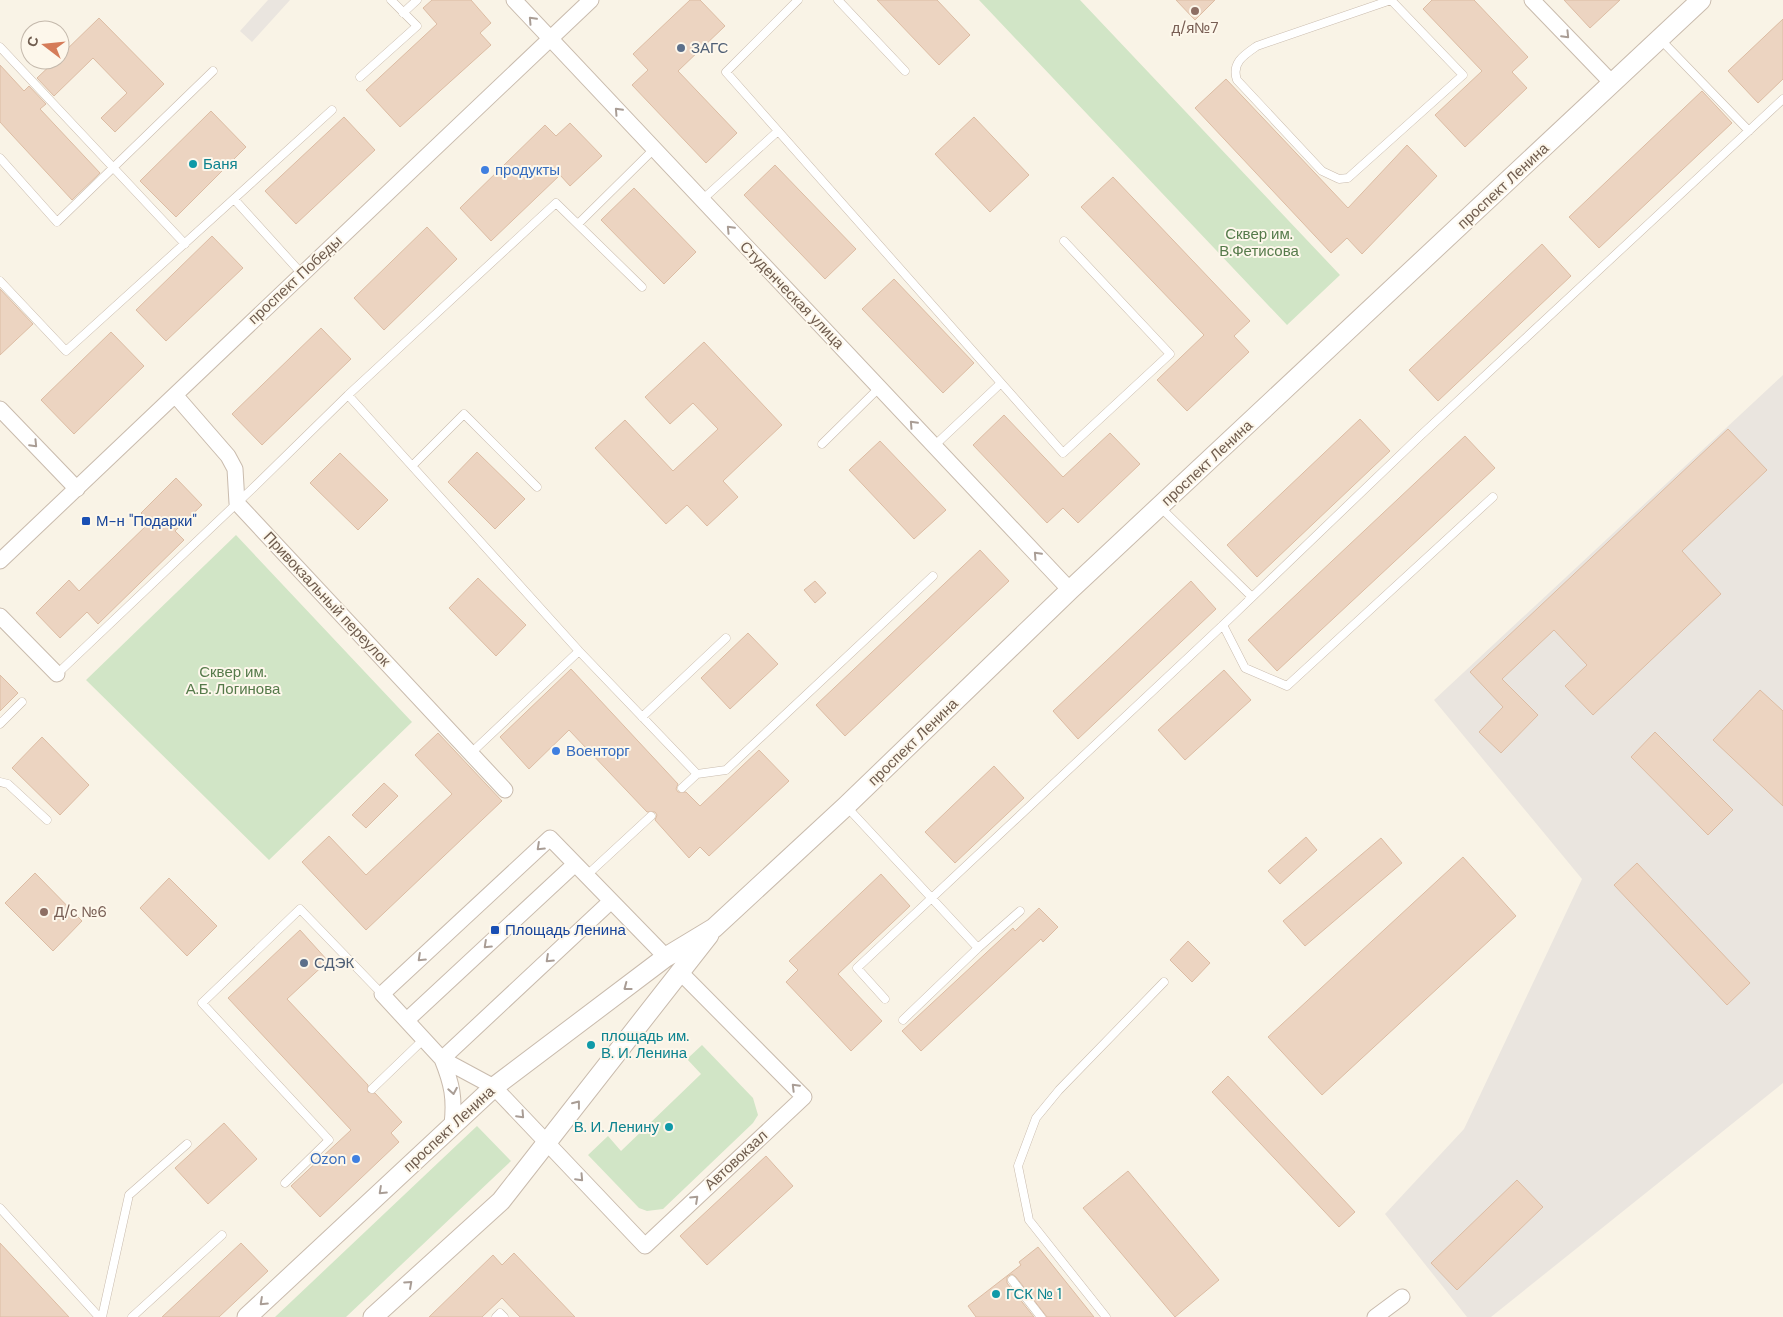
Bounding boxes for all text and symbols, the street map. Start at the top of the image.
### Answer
marker: д/я№7 [1189,5,1201,17]
one-way arrow [529,16,538,25]
place label: д/я№7 [1172,18,1218,38]
north arrow [20,20,70,70]
one-way arrow [1560,29,1569,38]
text: С [22,34,43,49]
place label: ЗАГС [691,38,729,58]
marker: ЗАГС [675,42,687,54]
one-way arrow [615,107,624,116]
street label: проспект Ленина [1453,138,1553,233]
place label: Баня [203,154,238,174]
marker: Баня [187,158,199,170]
place label: продукты [495,160,560,180]
marker: продукты [479,164,491,176]
park label: Сквер им. В.Фетисова [1219,224,1299,261]
one-way arrow [727,226,736,235]
street label: проспект Победы [244,231,346,329]
street label: Студенческая улица [735,237,849,354]
street label: проспект Ленина [1157,415,1257,510]
one-way arrow [910,420,919,429]
one-way arrow [28,439,37,448]
place label: М-н "Подарки" [96,511,197,531]
marker: М-н "Подарки" [80,515,92,527]
street label: Привокзальный переулок [259,527,395,671]
one-way arrow [1034,551,1043,560]
park label: Сквер им. А.Б. Логинова [186,662,281,699]
street label: проспект Ленина [864,693,963,790]
place label: Военторг [566,741,630,761]
marker: Военторг [550,745,562,757]
one-way arrow [537,841,546,850]
place label: Д/с №6 [54,902,107,922]
marker: Д/с №6 [38,906,50,918]
place label: Площадь Ленина [505,920,626,940]
marker: Площадь Ленина [489,924,501,936]
one-way arrow [484,939,493,948]
one-way arrow [418,952,427,961]
place label: СДЭК [314,953,354,973]
one-way arrow [546,953,555,962]
marker: СДЭК [298,957,310,969]
one-way arrow [623,981,633,990]
place label: площадь им. В. И. Ленина [601,1026,689,1063]
marker: площадь им. В. И. Ленина [585,1039,597,1051]
street label: проспект Ленина [399,1081,499,1176]
one-way arrow [791,1084,800,1093]
one-way arrow [448,1087,458,1095]
one-way arrow [571,1101,580,1110]
one-way arrow [515,1109,524,1118]
place label: В. И. Ленину [574,1117,659,1137]
marker: В. И. Ленину [663,1121,675,1133]
street label: Автовокзал [700,1126,772,1194]
place label: Ozon [310,1149,346,1169]
marker: Ozon [350,1153,362,1165]
one-way arrow [574,1173,583,1182]
one-way arrow [378,1185,387,1194]
one-way arrow [689,1196,698,1205]
one-way arrow [403,1281,412,1290]
place label: ГСК № 1 [1006,1284,1062,1304]
marker: ГСК № 1 [990,1288,1002,1300]
one-way arrow [260,1296,269,1305]

